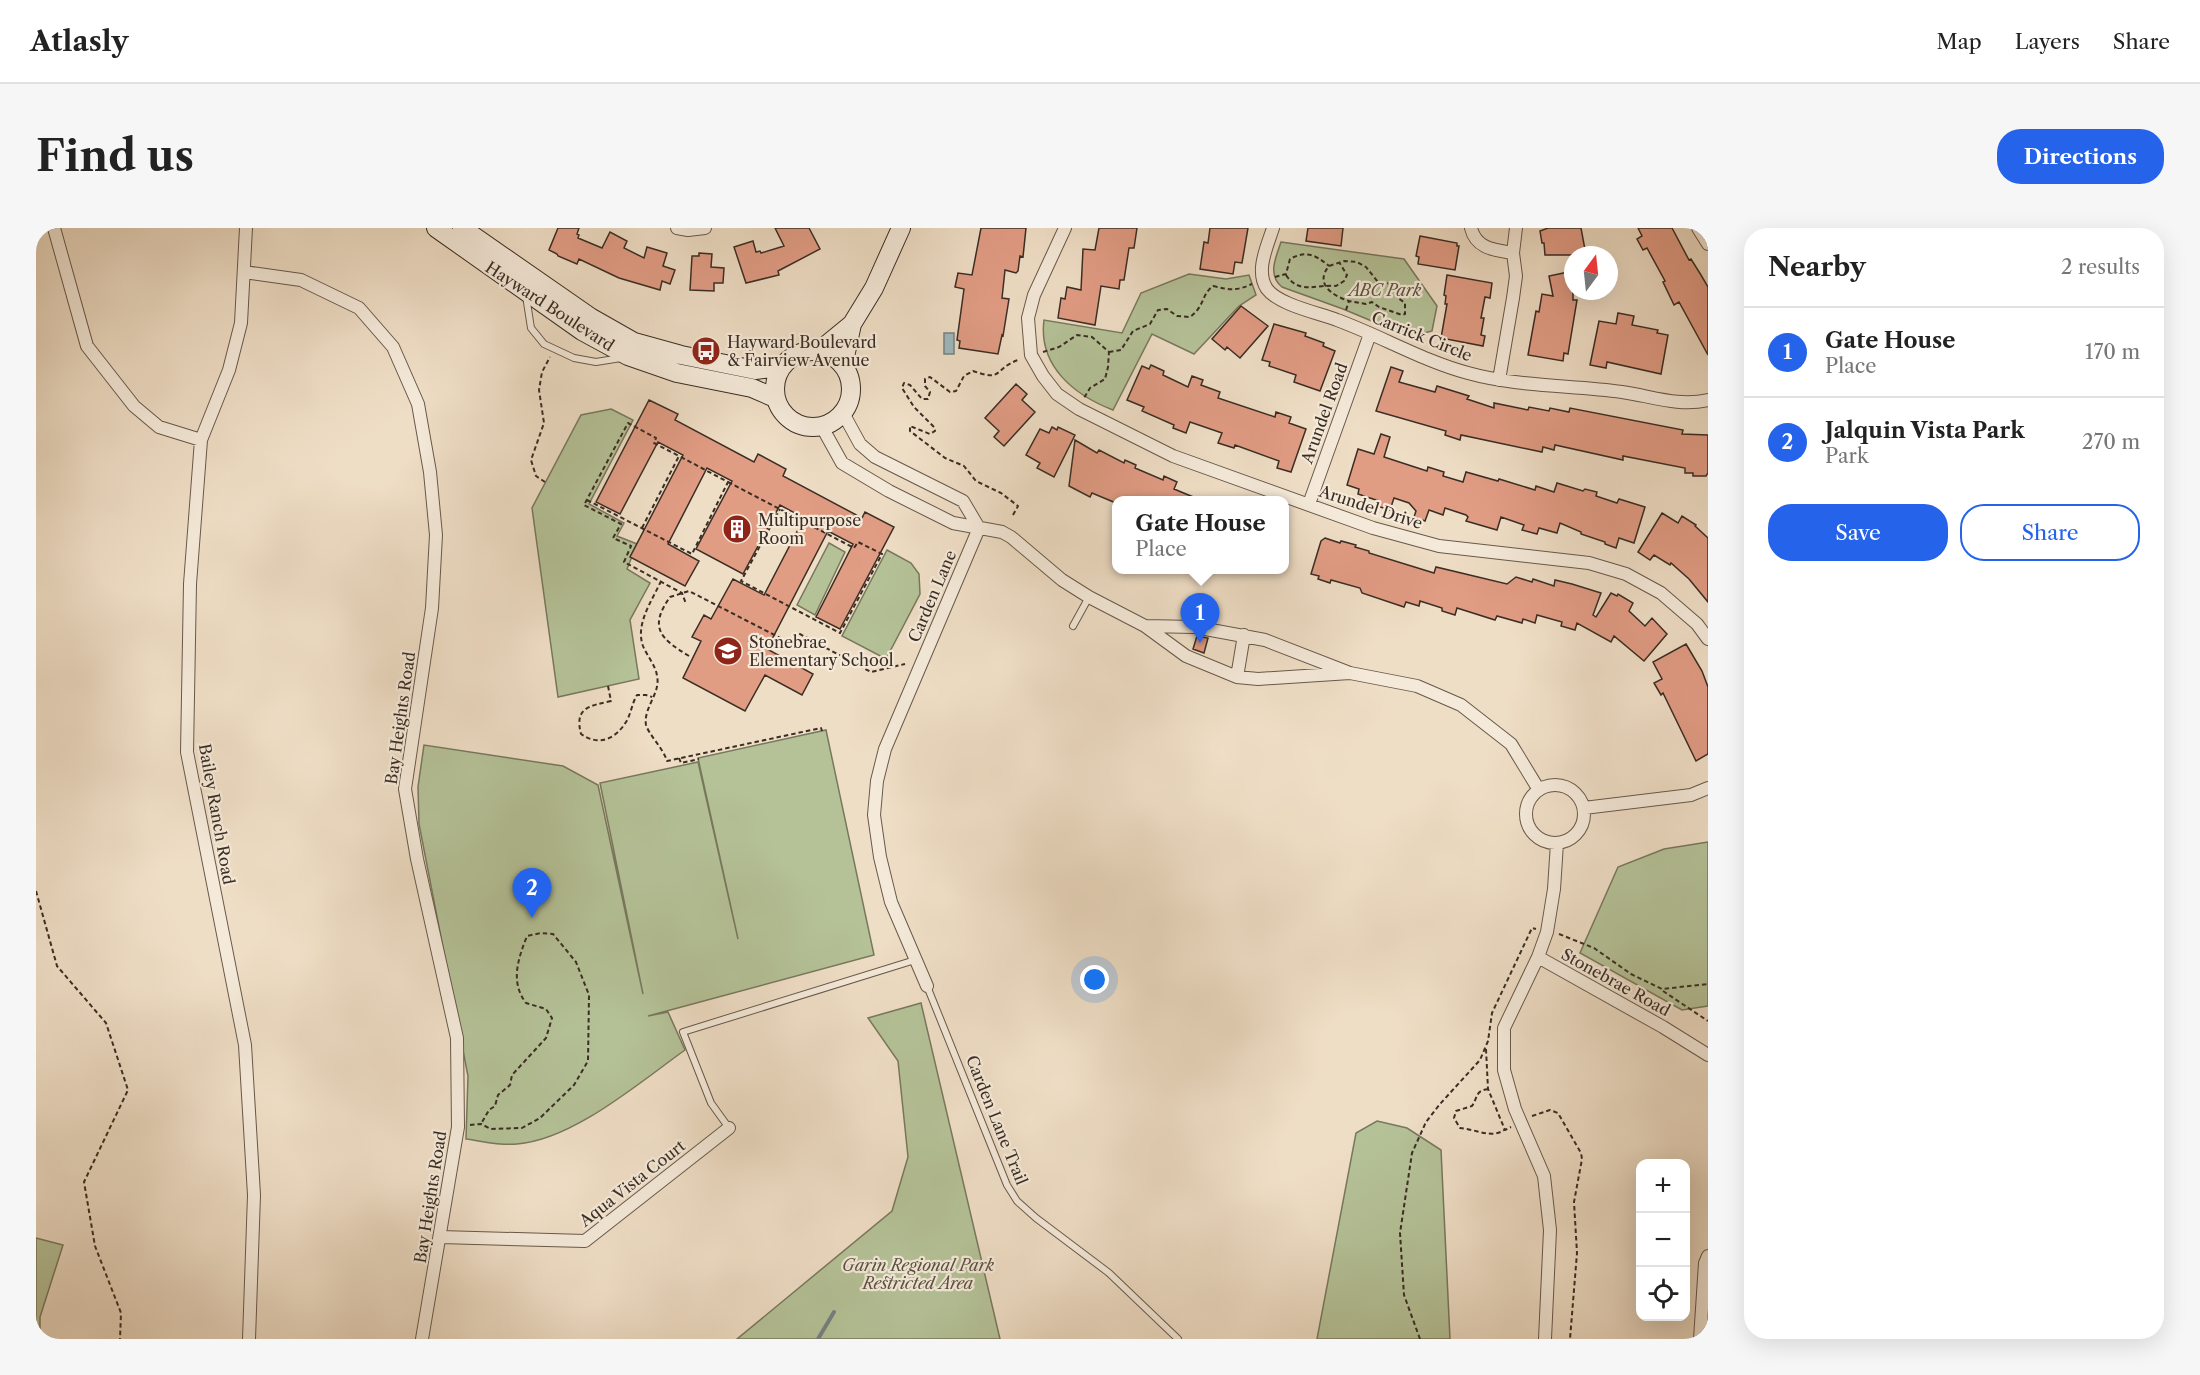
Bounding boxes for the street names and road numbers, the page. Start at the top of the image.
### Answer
street label: Hayward Boulevard [482,257,618,355]
street label: Carrick Circle [1369,307,1475,365]
street label: Arundel Road [1296,360,1352,467]
street label: Arundel Drive [1316,481,1425,533]
street label: Carden Lane [904,547,960,645]
street label: Bay Heights Road [381,650,419,786]
street label: Bailey Ranch Road [195,742,239,886]
street label: Stonebrae Road [1558,944,1674,1020]
street label: Carden Lane Trail [962,1052,1032,1188]
street label: Bay Heights Road [410,1129,450,1265]
street label: Aqua Vista Court [574,1135,689,1231]

